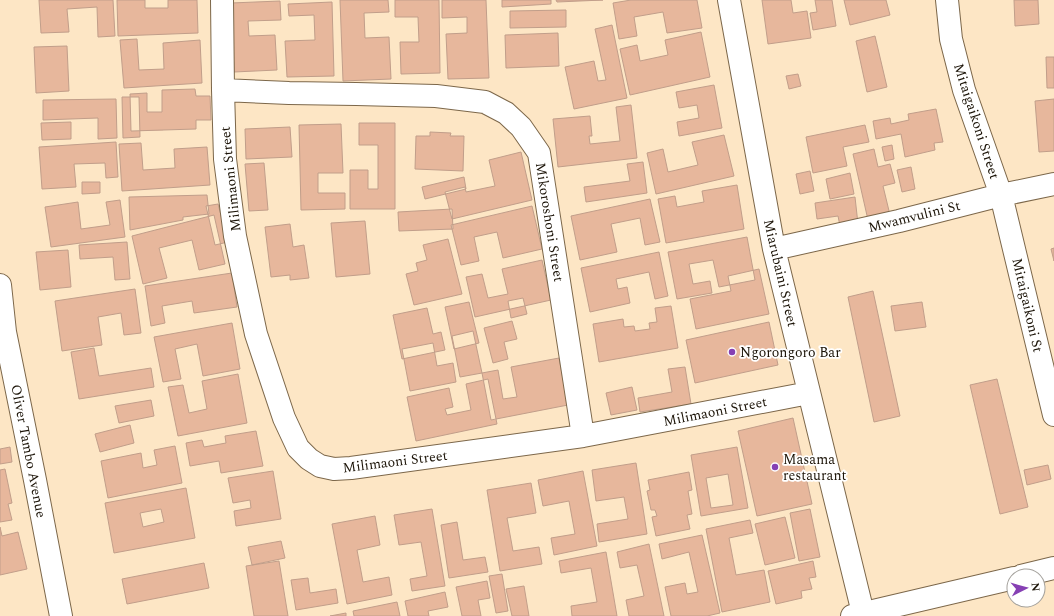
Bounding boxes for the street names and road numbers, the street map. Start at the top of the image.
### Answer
street label: Mitaigaikoni Street [948,61,1005,182]
street label: Milimaoni Street [215,125,246,232]
street label: Mikoroshoni Street [530,161,569,283]
street label: Mwamvulini St [866,195,962,238]
street label: Miarubaini Street [758,217,803,329]
street label: Mitaigaikoni St [1006,256,1049,354]
street label: Oliver Tambo Avenue [5,383,52,520]
street label: Milimaoni Street [661,391,769,432]
street label: Milimaoni Street [341,445,449,478]

